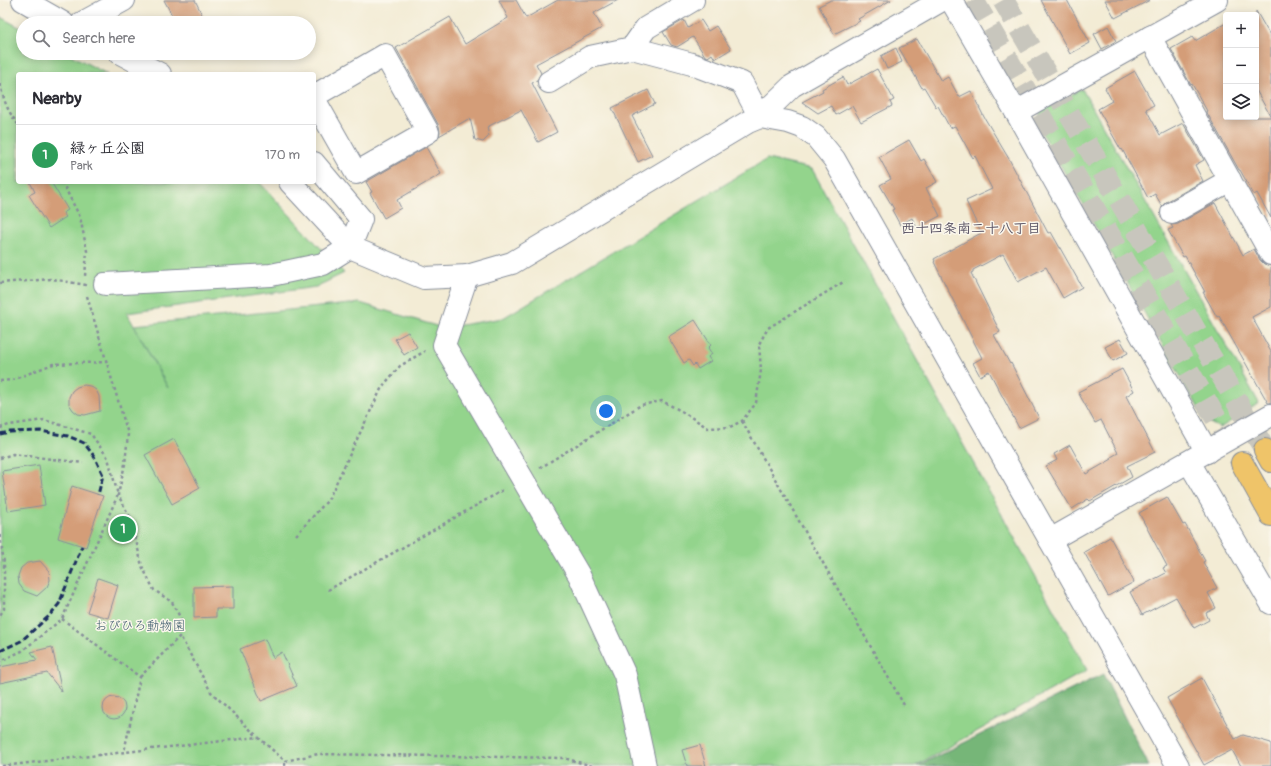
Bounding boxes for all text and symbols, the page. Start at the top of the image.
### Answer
map controls [1223,12,1259,120]
button: + [1223,12,1259,48]
search box [16,16,316,60]
icon: search [30,27,52,49]
text: Search here [62,29,135,48]
button: − [1223,48,1259,84]
button: layers [1223,84,1259,120]
text: Nearby [32,88,81,109]
text: 緑ヶ丘公園 [70,139,145,158]
text: 1 [42,147,48,163]
text: 170 m [265,147,300,163]
text: Park [70,158,93,174]
district label: 西十四条南二十八丁目 [901,220,1041,237]
your location [596,401,616,421]
pin: 1 [110,514,136,544]
park label: おびひろ動物園 [94,618,186,634]

